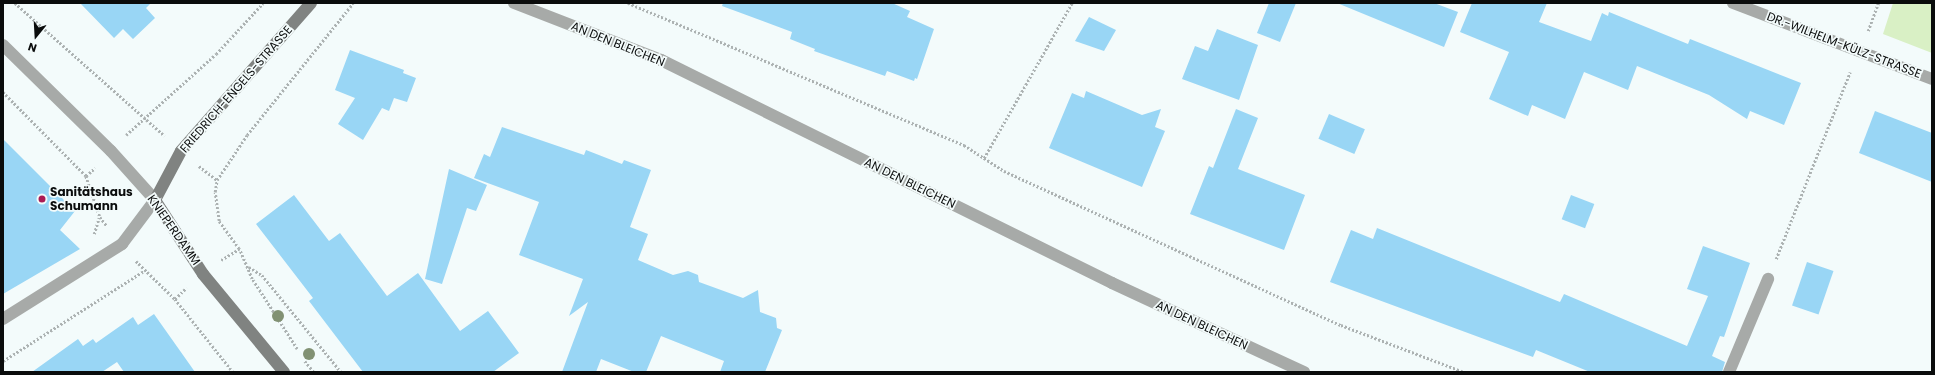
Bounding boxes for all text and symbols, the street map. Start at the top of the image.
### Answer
street label: DR.-WILHELM-KÜLZ-STRASSE [1765,9,1923,81]
north arrow [16,16,56,56]
street label: AN DEN BLEICHEN [569,19,667,69]
street label: FRIEDRICH-ENGELS-STRASSE [177,23,295,155]
text: N [26,39,39,56]
street label: AN DEN BLEICHEN [862,155,958,211]
place label: Sanitätshaus Schumann [50,185,133,213]
street label: KNIEPERDAMM [144,192,204,268]
marker: Sanitätshaus Schumann [37,194,47,204]
street label: AN DEN BLEICHEN [1154,297,1250,353]

